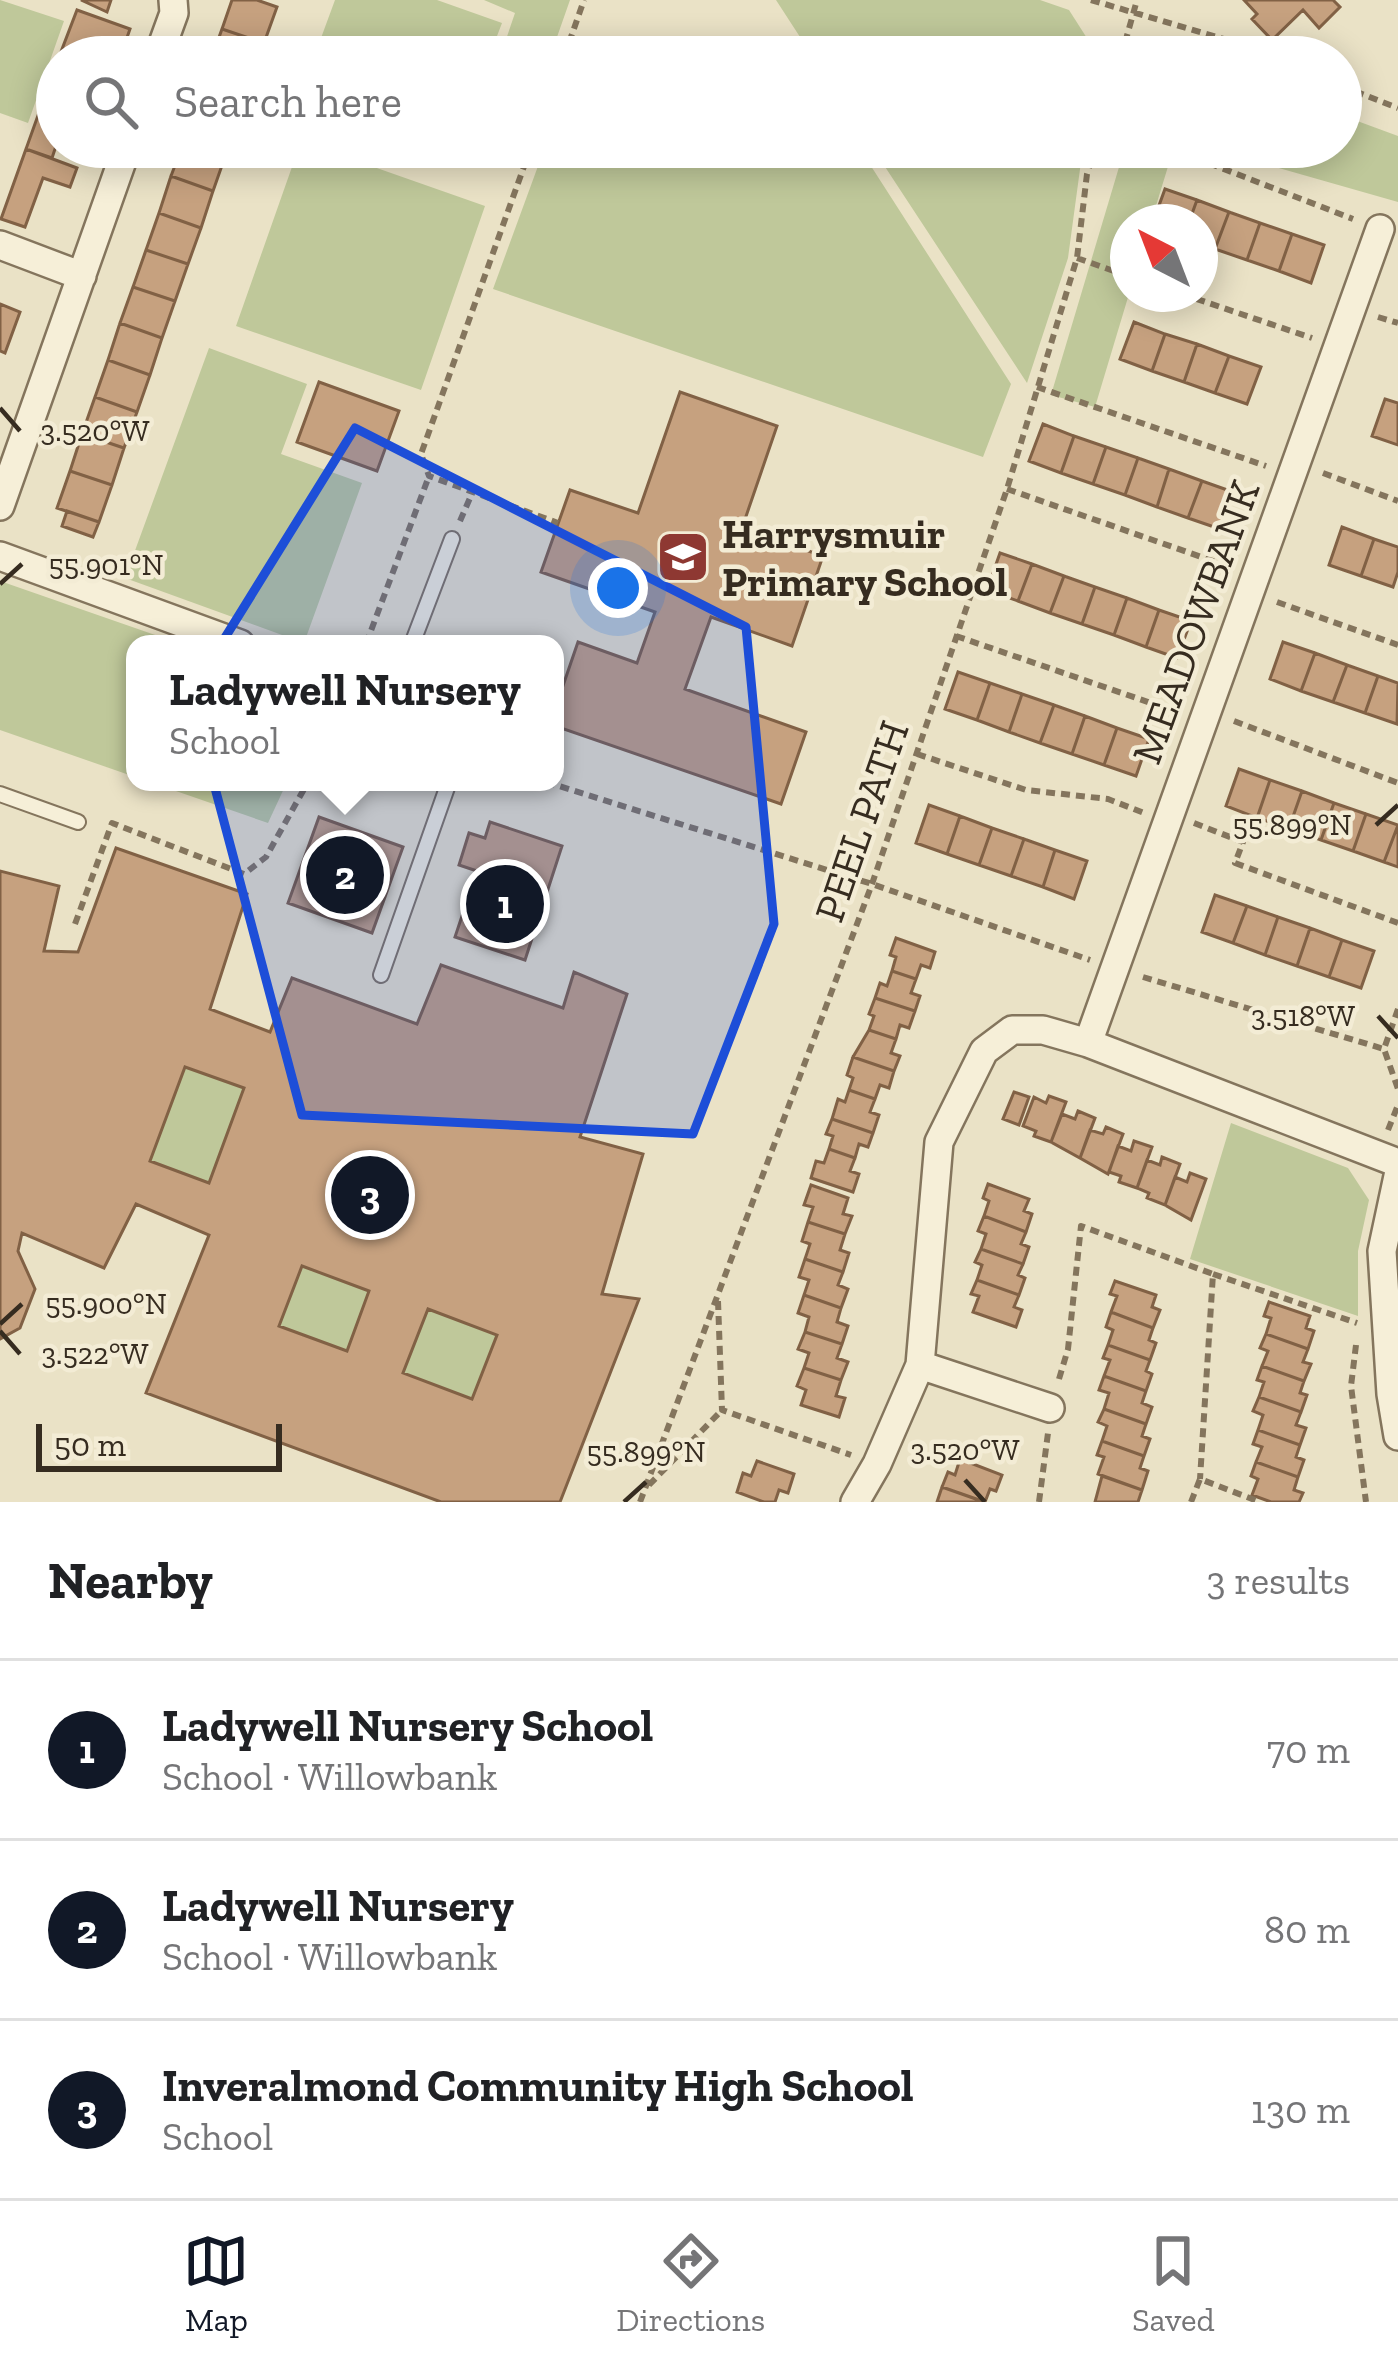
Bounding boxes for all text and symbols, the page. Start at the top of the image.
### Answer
search box [36,36,1362,168]
icon: search [78,69,144,135]
text: Search here [174,75,402,129]
north arrow [1110,204,1218,312]
text: 3.520°W [41,413,150,449]
street label: MEADOWBANK [1121,474,1270,771]
place label: Harrysmuir Primary School [722,508,1007,607]
school or university icon: Harrysmuir Primary School [655,529,711,585]
text: 55.901°N [48,547,164,583]
your location [588,558,648,618]
popup [126,635,564,791]
text: Ladywell Nursery [169,663,521,717]
street label: PEEL PATH [803,714,920,928]
text: School [169,717,280,764]
text: 55.899°N [1232,807,1352,843]
pin: 2 [306,830,384,920]
pin: 1 [466,859,544,949]
text: 3.518°W [1251,998,1355,1034]
pin: 3 [331,1150,409,1240]
text: 55.900°N [45,1286,167,1322]
text: 3.522°W [41,1336,149,1372]
scale bar [36,1418,282,1471]
text: 50 m [54,1425,126,1464]
text: 3.520°W [911,1432,1020,1468]
text: 55.899°N [586,1434,706,1470]
text: Nearby [48,1550,213,1611]
text: 3 results [1206,1557,1350,1604]
text: Ladywell Nursery School [162,1699,653,1753]
text: 1 [79,1726,95,1773]
text: 70 m [1267,1726,1350,1773]
text: School · Willowbank [162,1753,497,1800]
text: Ladywell Nursery [162,1879,514,1933]
text: 2 [77,1906,97,1953]
text: 80 m [1264,1906,1350,1953]
text: School · Willowbank [162,1933,497,1980]
text: Inveralmond Community High School [162,2059,914,2113]
text: 3 [77,2086,97,2133]
text: 130 m [1251,2086,1350,2133]
text: School [162,2113,273,2160]
tab: Map [183,2228,249,2339]
tab: Directions [616,2228,765,2339]
tab: Saved [1132,2228,1215,2339]

